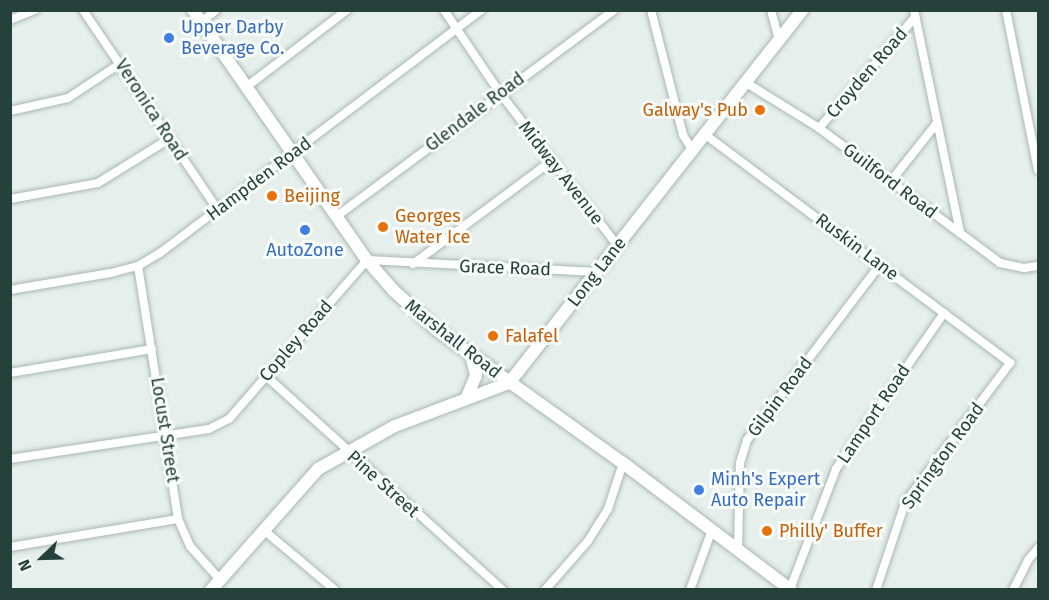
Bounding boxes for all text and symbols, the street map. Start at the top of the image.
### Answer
place label: Upper Darby Beverage Co. [181,17,284,60]
street label: Croyden Road [822,23,912,123]
marker: Upper Darby Beverage Co. [162,31,176,45]
street label: Veronica Road [110,55,192,165]
street label: Glendale Road [421,68,529,156]
place label: Galway's Pub [643,99,748,121]
marker: Galway's Pub [753,103,767,117]
street label: Midway Avenue [514,117,608,229]
street label: Hampden Road [202,133,316,225]
street label: Guilford Road [839,139,941,223]
place label: Beijing [284,185,340,207]
marker: Beijing [265,189,279,203]
place label: Georges Water Ice [395,206,470,248]
street label: Ruskin Lane [811,209,903,285]
marker: Georges Water Ice [376,220,390,234]
marker: AutoZone [298,223,312,237]
street label: Long Lane [563,233,631,311]
place label: AutoZone [266,239,344,261]
street label: Grace Road [459,256,551,280]
street label: Marshall Road [401,295,505,383]
street label: Copley Road [255,296,337,386]
place label: Falafel [505,325,558,347]
marker: Falafel [486,329,500,343]
street label: Gilpin Road [743,353,817,441]
street label: Lamport Road [833,360,915,468]
street label: Locust Street [146,376,184,484]
street label: Springton Road [897,399,989,513]
street label: Pine Street [343,446,423,522]
place label: Minh's Expert Auto Repair [711,469,820,512]
marker: Minh's Expert Auto Repair [692,483,706,497]
place label: Philly' Buffer [779,520,883,542]
marker: Philly' Buffer [760,524,774,538]
north arrow [12,528,72,588]
text: N [14,557,36,574]

